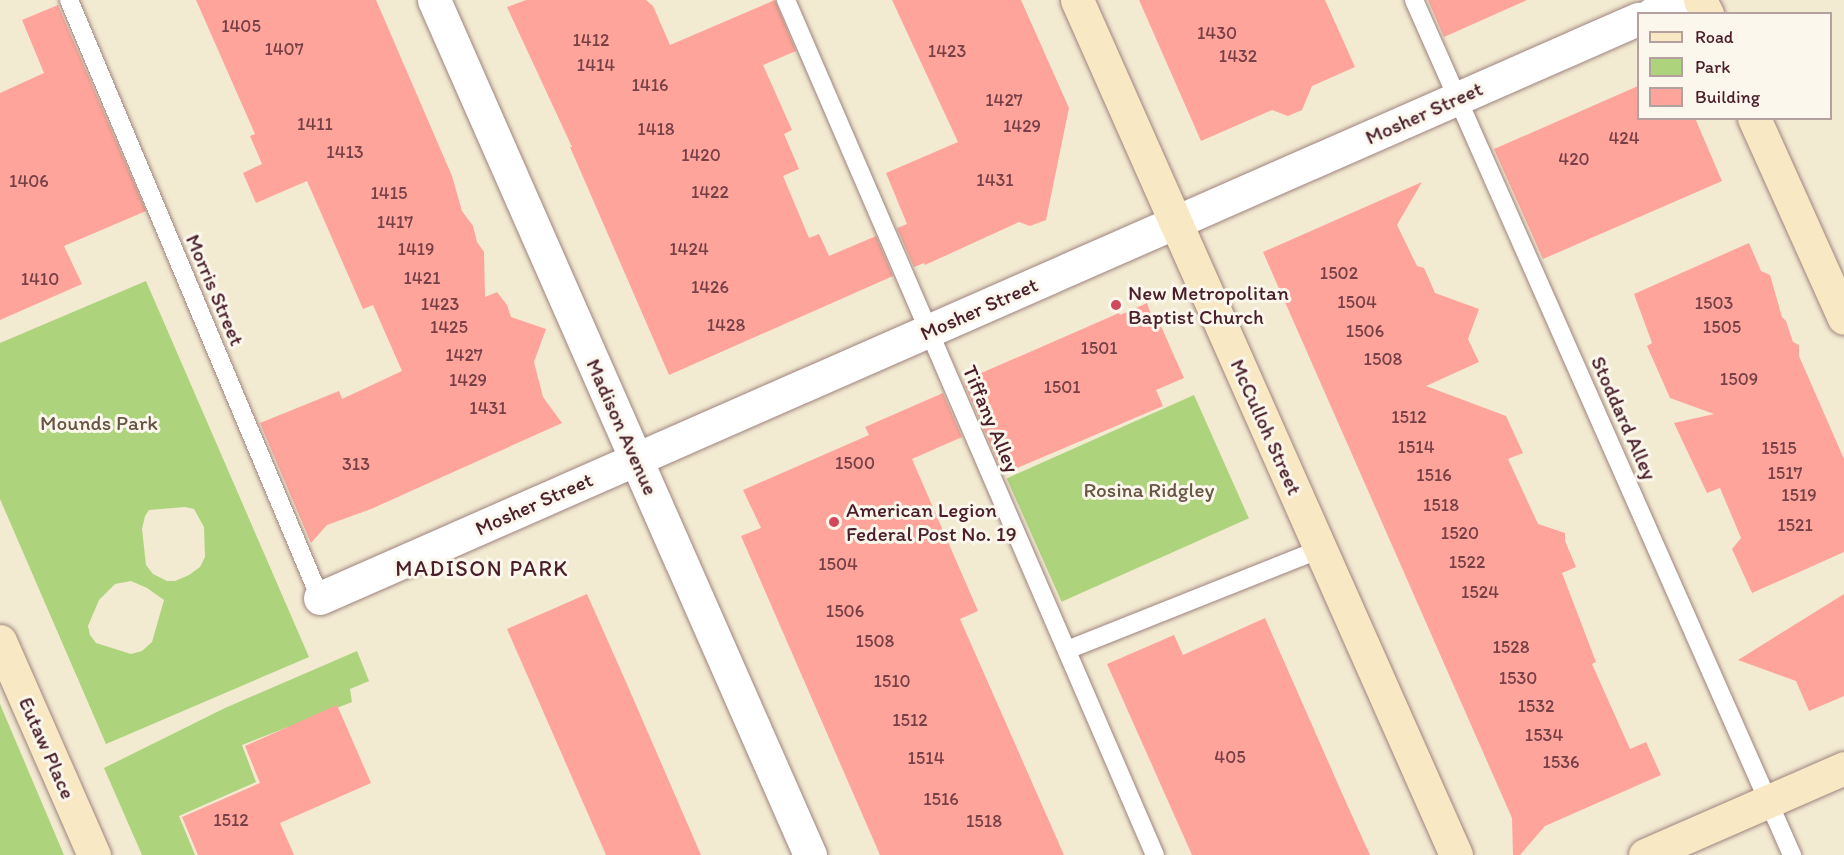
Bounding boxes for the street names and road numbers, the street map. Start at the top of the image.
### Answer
street label: Mosher Street [1361,76,1487,150]
street label: Morris Street [180,231,250,349]
street label: Mosher Street [916,272,1042,346]
street label: Stoddard Alley [1585,352,1663,484]
street label: Madison Avenue [581,355,663,499]
street label: McCulloh Street [1225,355,1307,499]
street label: Tiffany Alley [957,361,1025,477]
street label: Mosher Street [471,467,597,541]
street label: Eutaw Place [13,693,81,803]

